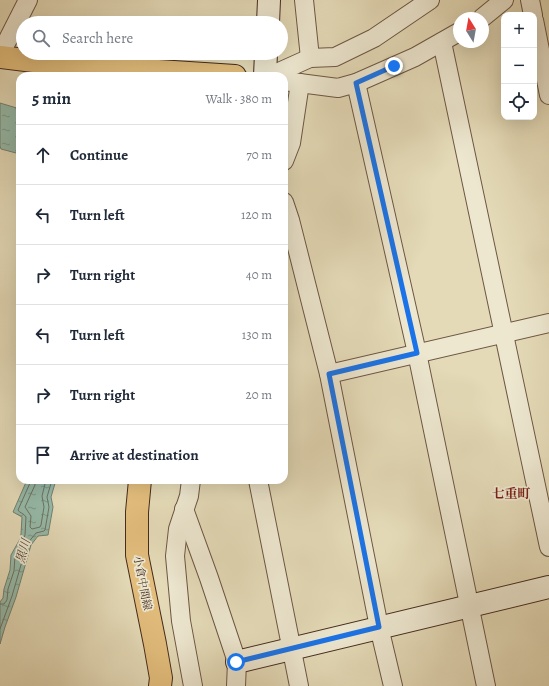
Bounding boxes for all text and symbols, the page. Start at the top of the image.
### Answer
north arrow [453,12,489,48]
map controls [501,12,537,120]
button: + [501,12,537,48]
search box [16,16,288,60]
icon: search [30,27,52,49]
text: Search here [62,28,133,48]
button: − [501,48,537,84]
route end [385,57,403,75]
button: locate [501,84,537,120]
text: 5 min [32,87,71,110]
text: Walk · 380 m [205,90,272,107]
icon: ahead [32,144,54,166]
text: Continue [70,145,128,165]
text: 70 m [246,146,272,163]
icon: left [32,204,54,226]
text: Turn left [70,205,125,225]
text: 120 m [241,206,272,223]
icon: right [32,264,54,286]
text: Turn right [70,265,135,285]
text: 40 m [246,266,272,283]
icon: left [32,324,54,346]
text: Turn left [70,325,125,345]
text: 130 m [242,326,272,343]
icon: right [32,384,54,406]
text: Turn right [70,385,135,405]
text: 20 m [246,386,272,403]
icon: arrive [32,444,54,466]
text: Arrive at destination [70,445,199,465]
district label: 七重町 [491,485,531,502]
water label: 黒川 [12,535,35,565]
street label: 小倉中間線 [130,555,155,612]
route start [227,653,245,671]

